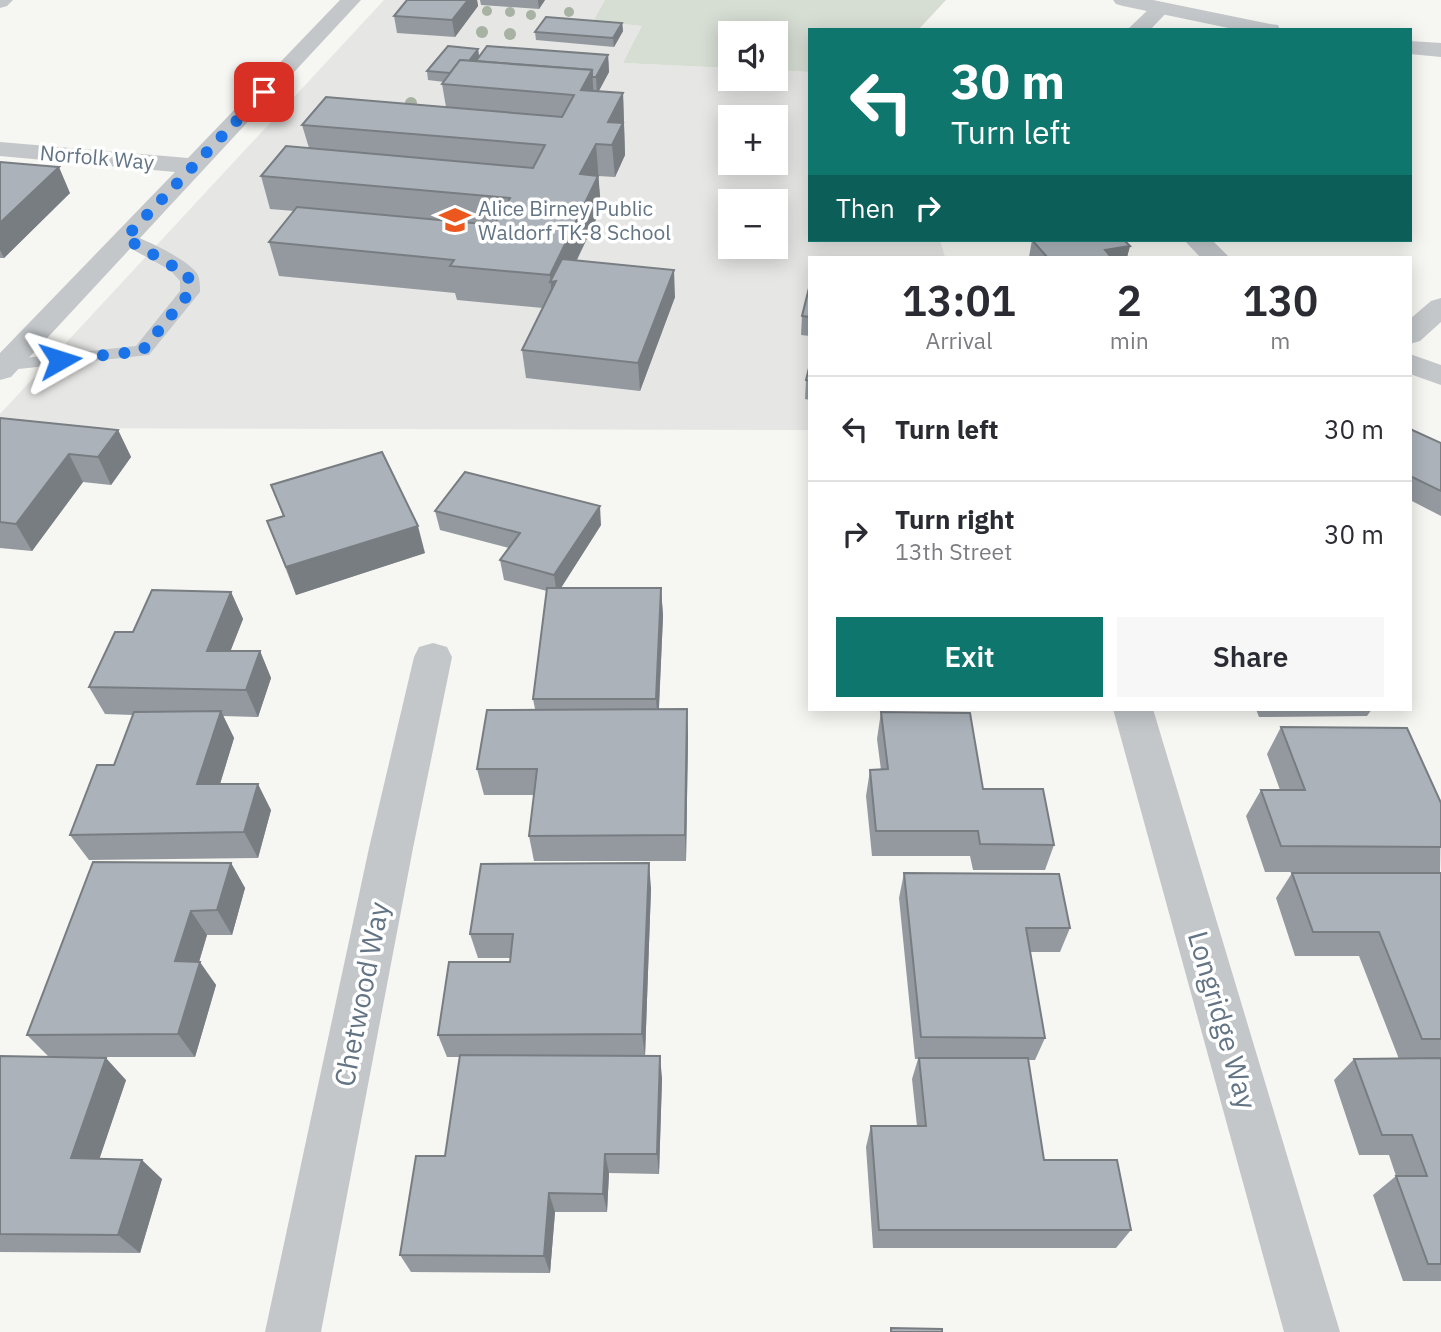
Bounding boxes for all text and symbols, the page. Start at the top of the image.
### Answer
map controls [718,21,788,259]
button: sound [718,21,788,91]
text: 30 m [951,49,1065,112]
icon: left [836,56,927,147]
pin [234,62,294,122]
icon: arrive [245,73,283,111]
button: + [718,105,788,175]
text: Turn left [951,111,1071,153]
street label: Norfolk Way [39,138,156,176]
button: − [718,189,788,259]
icon: right [909,189,947,227]
text: Then [836,191,895,225]
place label: Alice Birney Public Waldorf TK-8 School [478,194,671,246]
school or university icon: Alice Birney Public Waldorf TK-8 School [438,203,472,237]
text: 13:01 [902,273,1016,328]
text: 2 [1117,273,1142,328]
text: 130 [1243,273,1318,328]
position arrow [23,323,97,397]
text: Arrival [925,325,992,355]
text: min [1110,325,1149,355]
text: m [1270,325,1290,355]
icon: left [836,410,874,448]
text: Turn left [895,412,998,446]
text: 30 m [1324,412,1384,446]
text: Turn right [895,502,1014,536]
icon: right [836,515,874,553]
text: 30 m [1324,517,1384,551]
text: 13th Street [895,536,1012,566]
button: Exit [836,617,1103,697]
button: Share [1117,617,1384,697]
street label: Chetwood Way [325,898,397,1090]
street label: Longridge Way [1180,927,1266,1113]

